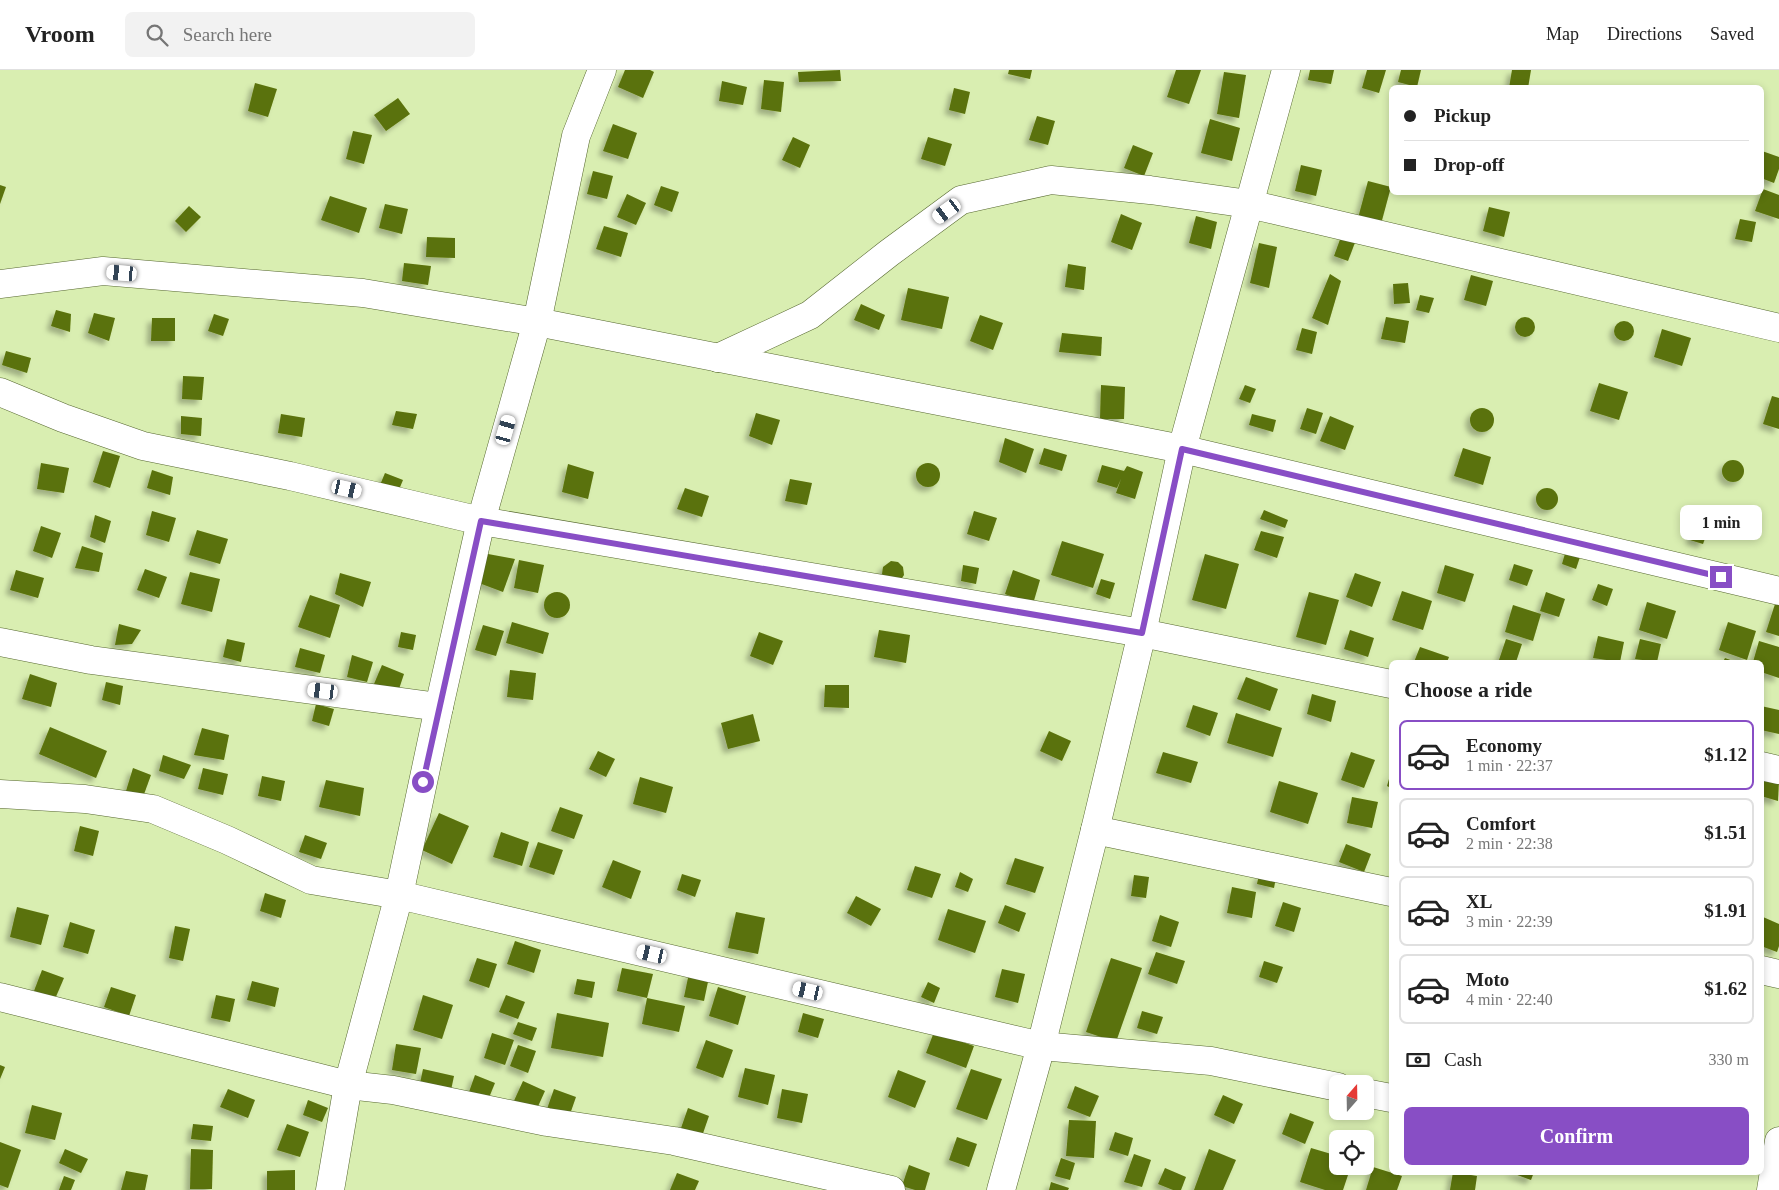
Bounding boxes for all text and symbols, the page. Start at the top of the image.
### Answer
search box [125,12,475,57]
text: Vroom [25,21,95,47]
icon: search [143,21,171,49]
text: Search here [183,24,272,45]
text: Map [1546,24,1579,44]
text: Directions [1607,24,1682,44]
text: Saved [1710,24,1754,44]
text: Pickup [1434,105,1491,126]
text: Drop-off [1434,154,1504,175]
car [930,196,963,226]
car [106,264,137,282]
car [494,414,517,446]
car [330,478,363,500]
callout: 1 min [1680,504,1762,540]
text: 1 min [1702,514,1740,531]
route end [1710,566,1732,588]
text: Choose a ride [1404,677,1532,702]
car [307,682,338,700]
icon: car [1406,733,1451,778]
text: Economy [1466,735,1542,756]
text: $1.12 [1704,744,1747,765]
text: 1 min · 22:37 [1466,757,1553,774]
route start [412,771,434,793]
icon: car [1406,811,1451,856]
text: Comfort [1466,813,1536,834]
text: $1.51 [1704,822,1747,843]
text: 2 min · 22:38 [1466,835,1553,852]
icon: car [1406,889,1451,934]
text: XL [1466,891,1492,912]
text: $1.91 [1704,900,1747,921]
text: 3 min · 22:39 [1466,913,1553,930]
car [635,943,668,965]
icon: car [1406,967,1451,1012]
text: Moto [1466,969,1509,990]
text: $1.62 [1704,978,1747,999]
car [791,980,824,1002]
text: 4 min · 22:40 [1466,991,1553,1008]
icon: cash [1404,1046,1432,1074]
text: Cash [1444,1049,1482,1070]
text: 330 m [1709,1051,1749,1068]
north arrow [1329,1075,1374,1120]
map controls [1329,1075,1374,1175]
button: Confirm [1404,1107,1749,1165]
button: locate [1329,1130,1374,1175]

